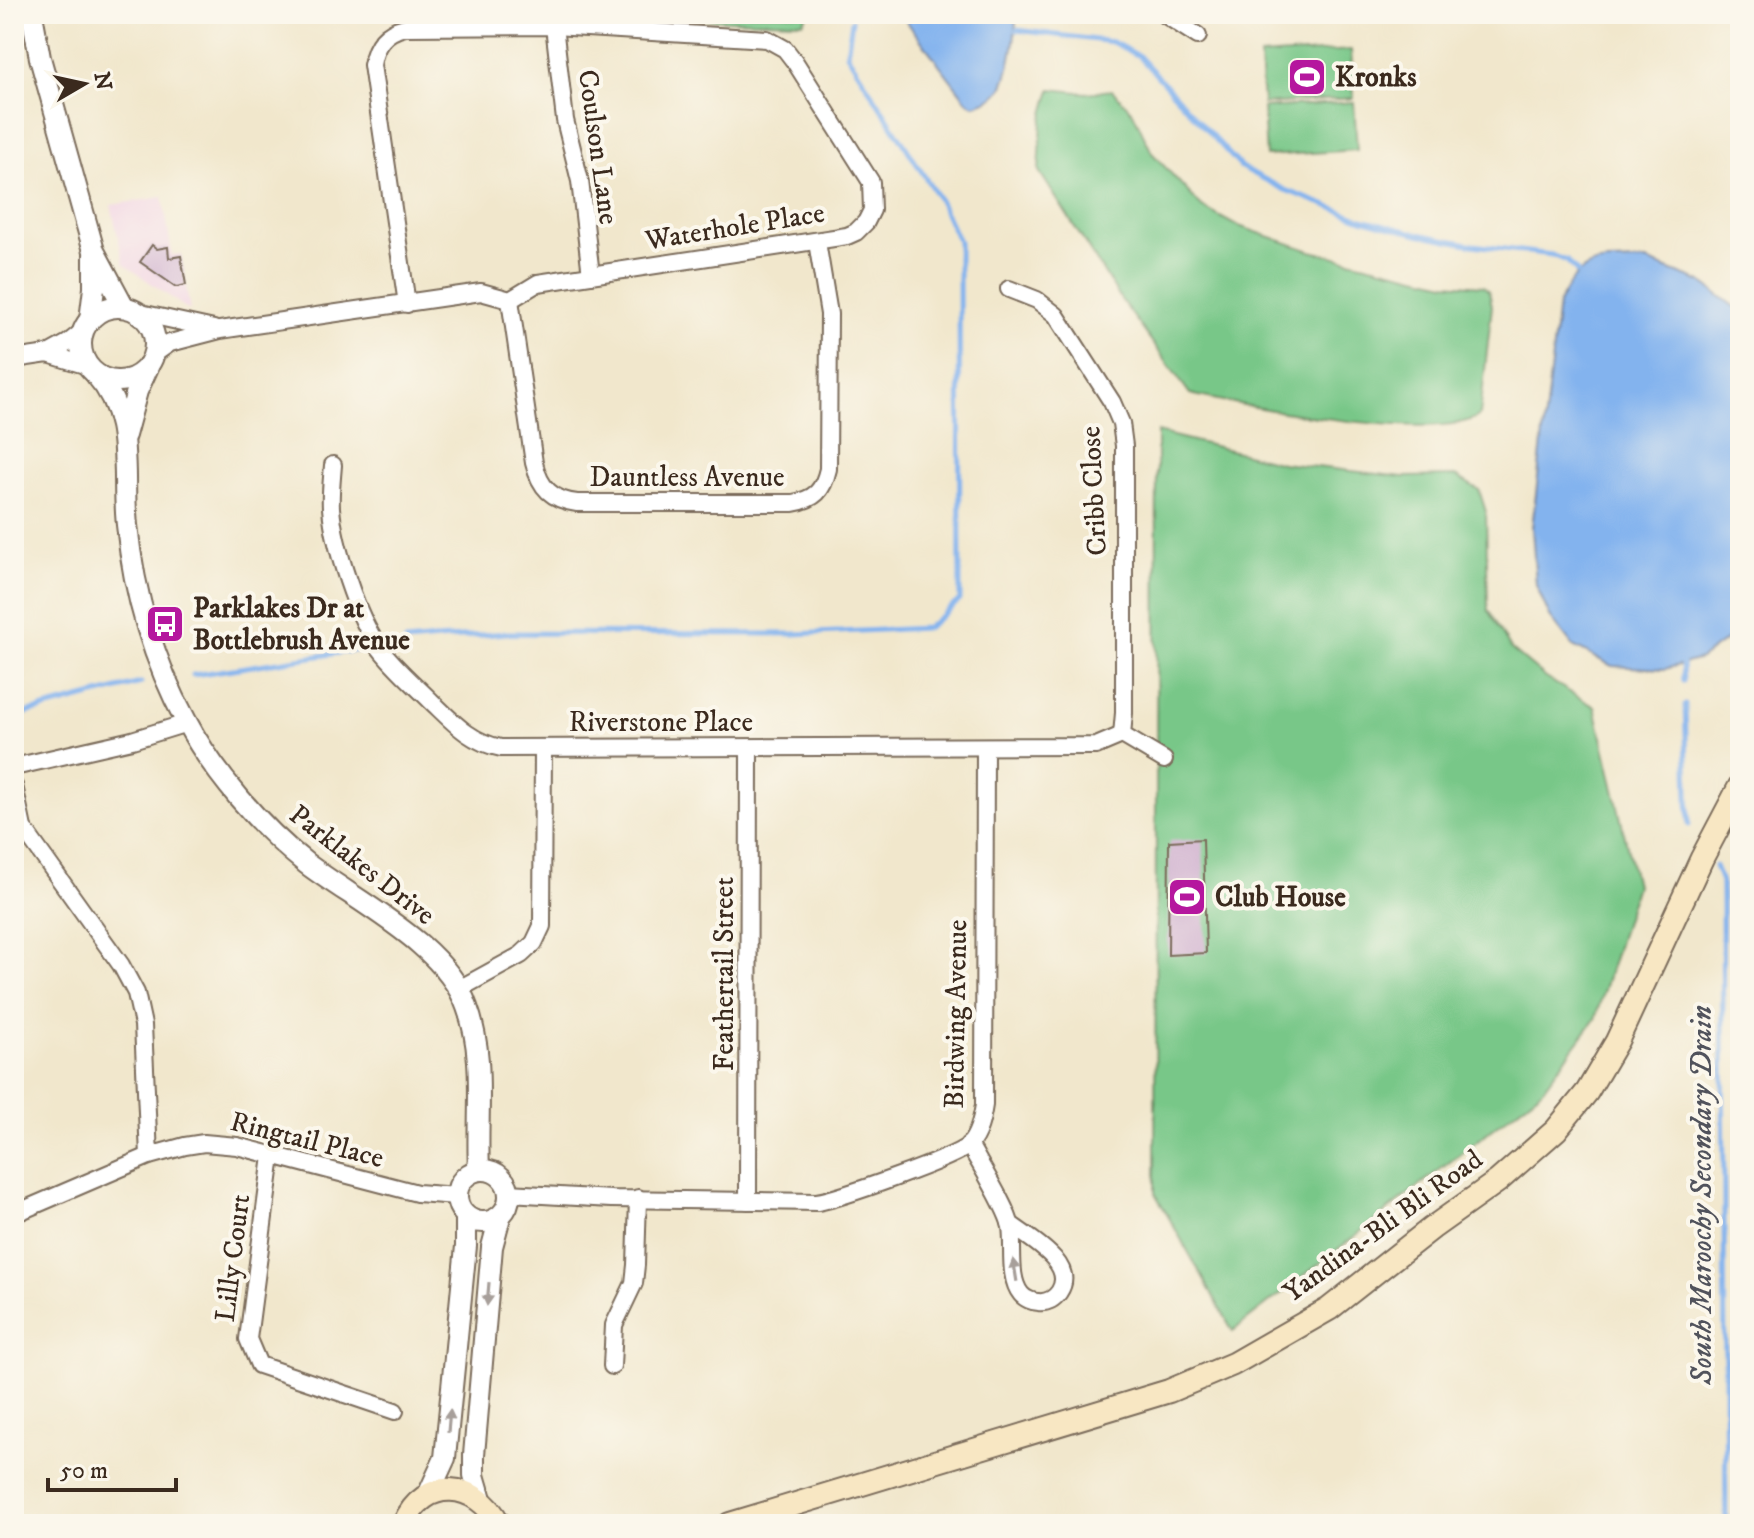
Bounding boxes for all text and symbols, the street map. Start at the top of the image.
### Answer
north arrow [44,44,124,124]
sports icon: Kronks [1286,56,1328,98]
place label: Kronks [1335,60,1417,95]
street label: Coulson Lane [570,67,626,227]
text: N [88,70,117,92]
street label: Waterhole Place [642,196,827,259]
street label: Cribb Close [1073,425,1115,557]
street label: Dauntless Avenue [589,460,785,495]
place label: Parklakes Dr at Bottlebrush Avenue [193,591,410,658]
bus stop icon: Parklakes Dr at Bottlebrush Avenue [144,603,186,645]
street label: Riverstone Place [569,705,753,740]
street label: Parklakes Drive [282,797,442,933]
sports icon: Club House [1166,876,1208,918]
street label: Feathertail Street [707,877,742,1071]
place label: Club House [1215,880,1346,915]
street label: Birdwing Avenue [937,919,975,1109]
water label: South Maroochy Secondary Drain [1684,1005,1721,1386]
street label: Ringtail Place [227,1104,387,1176]
street label: Yandina-Bli Bli Road [1277,1142,1490,1310]
street label: Lilly Court [208,1192,258,1324]
one-way arrow [1008,1257,1021,1282]
one-way arrow [481,1282,494,1307]
one-way arrow [443,1408,456,1433]
scale bar [48,1442,176,1492]
text: 50 m [60,1456,108,1486]

